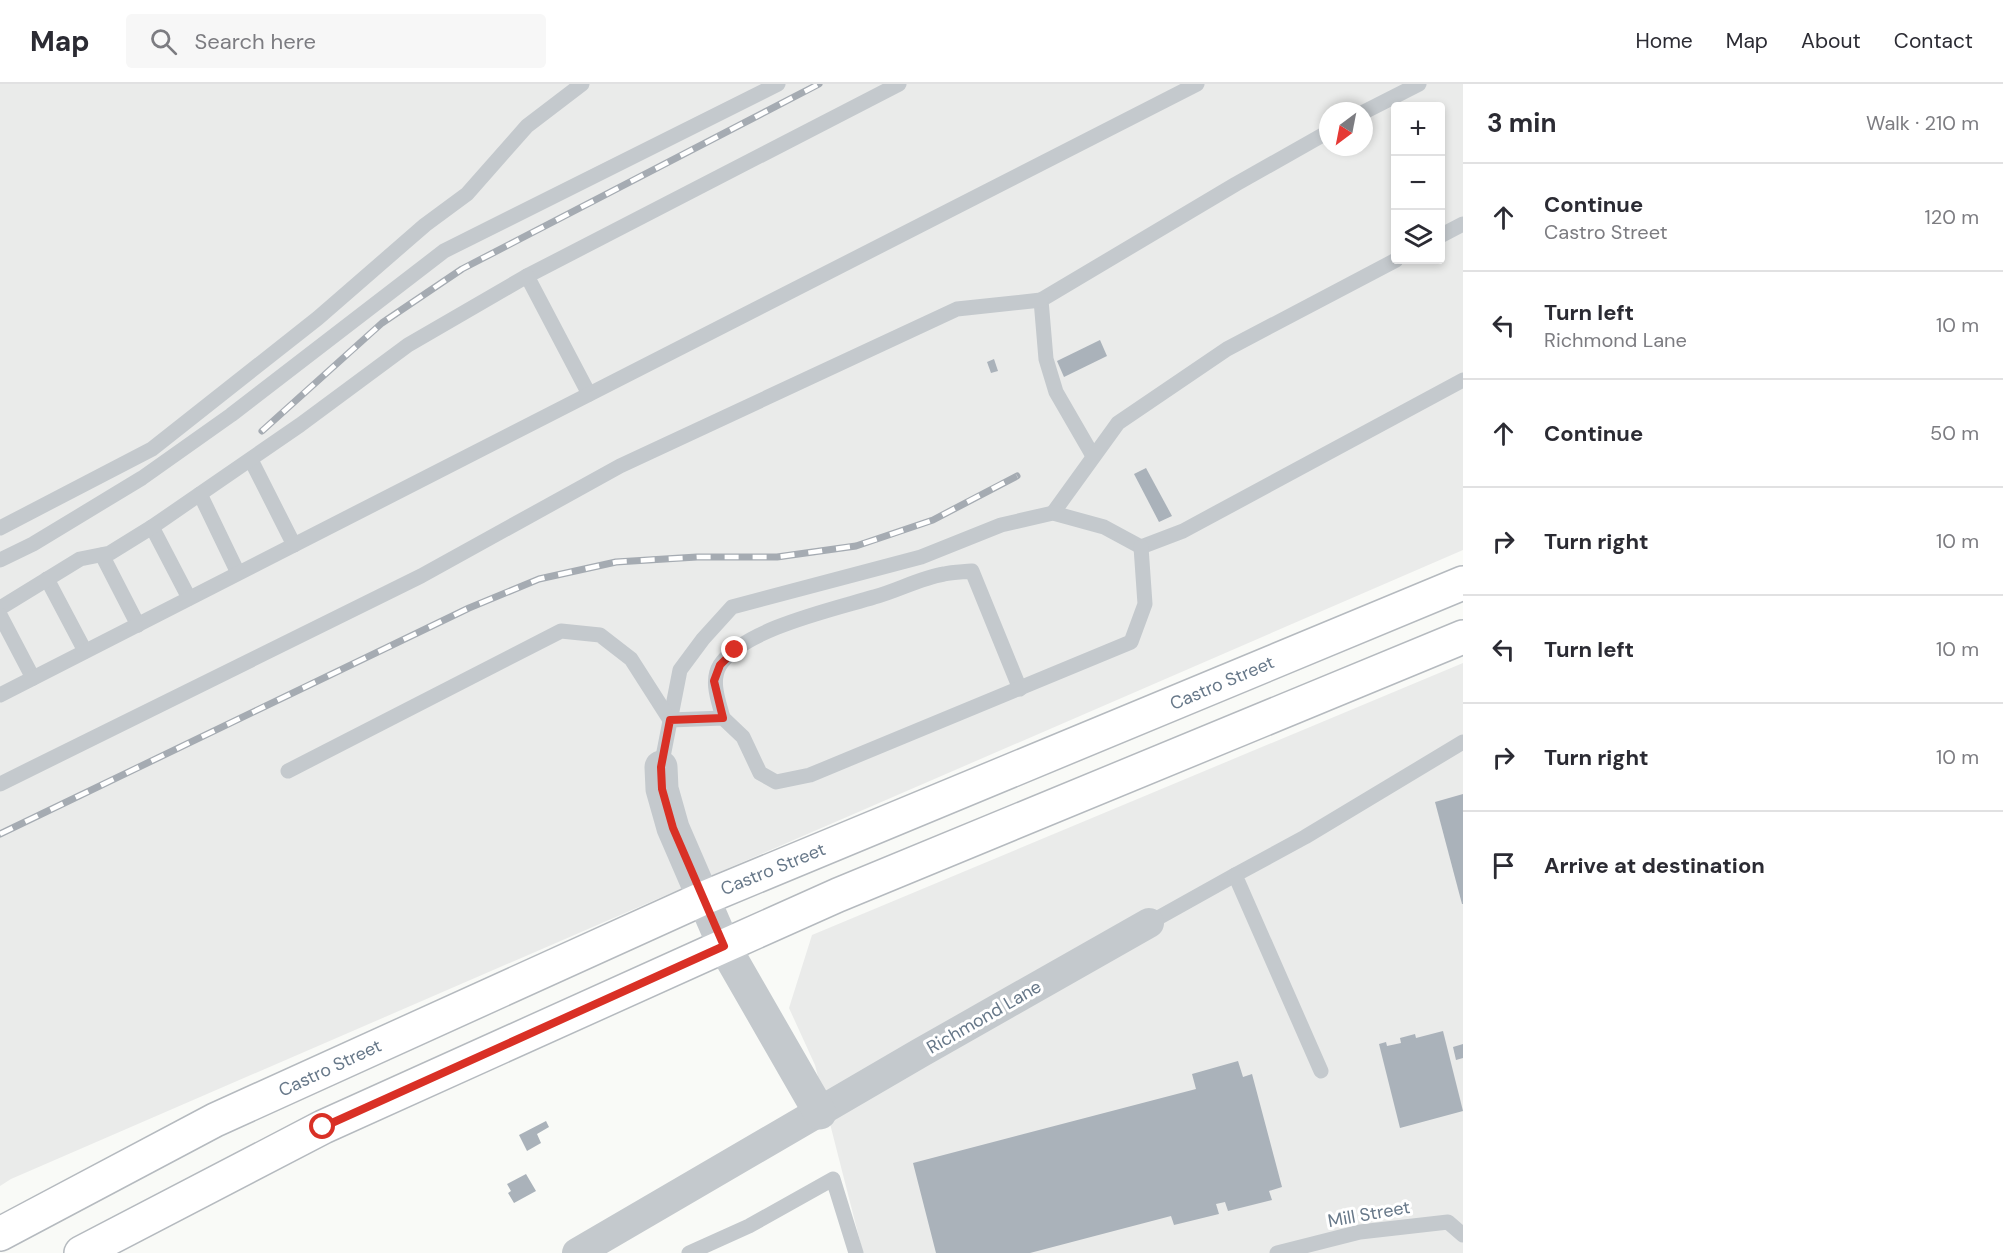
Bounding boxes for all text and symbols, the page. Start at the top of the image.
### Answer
search box [126,14,546,68]
text: Map [30,23,90,60]
icon: search [147,25,180,58]
text: Search here [195,27,316,56]
text: Home [1635,27,1693,55]
text: Map [1726,27,1768,55]
text: About [1801,27,1861,55]
text: Contact [1894,27,1973,55]
north arrow [1319,102,1373,156]
map controls [1391,102,1445,264]
button: + [1391,102,1445,156]
text: 3 min [1487,106,1556,140]
text: Walk · 210 m [1866,110,1979,136]
button: − [1391,156,1445,210]
text: Continue [1544,190,1643,219]
icon: ahead [1487,201,1520,234]
text: 120 m [1925,204,1979,230]
button: layers [1391,210,1445,264]
text: Castro Street [1544,219,1668,245]
text: Turn left [1544,298,1634,327]
icon: left [1487,309,1520,342]
text: 10 m [1936,312,1979,338]
text: Richmond Lane [1544,327,1687,353]
icon: ahead [1487,417,1520,450]
text: Continue [1544,419,1643,448]
text: 50 m [1930,420,1979,446]
icon: right [1487,525,1520,558]
text: Turn right [1544,527,1649,556]
text: 10 m [1936,528,1979,554]
icon: left [1487,633,1520,666]
text: Turn left [1544,635,1634,664]
route end [721,636,747,662]
text: 10 m [1936,636,1979,662]
street label: Castro Street [1166,650,1278,716]
icon: right [1487,741,1520,774]
text: Turn right [1544,743,1649,772]
text: 10 m [1936,744,1979,770]
street label: Castro Street [717,837,829,901]
icon: arrive [1487,849,1520,882]
text: Arrive at destination [1544,851,1765,880]
street label: Richmond Lane [922,974,1046,1060]
street label: Castro Street [275,1034,385,1102]
route start [309,1113,335,1139]
street label: Mill Street [1326,1195,1412,1233]

